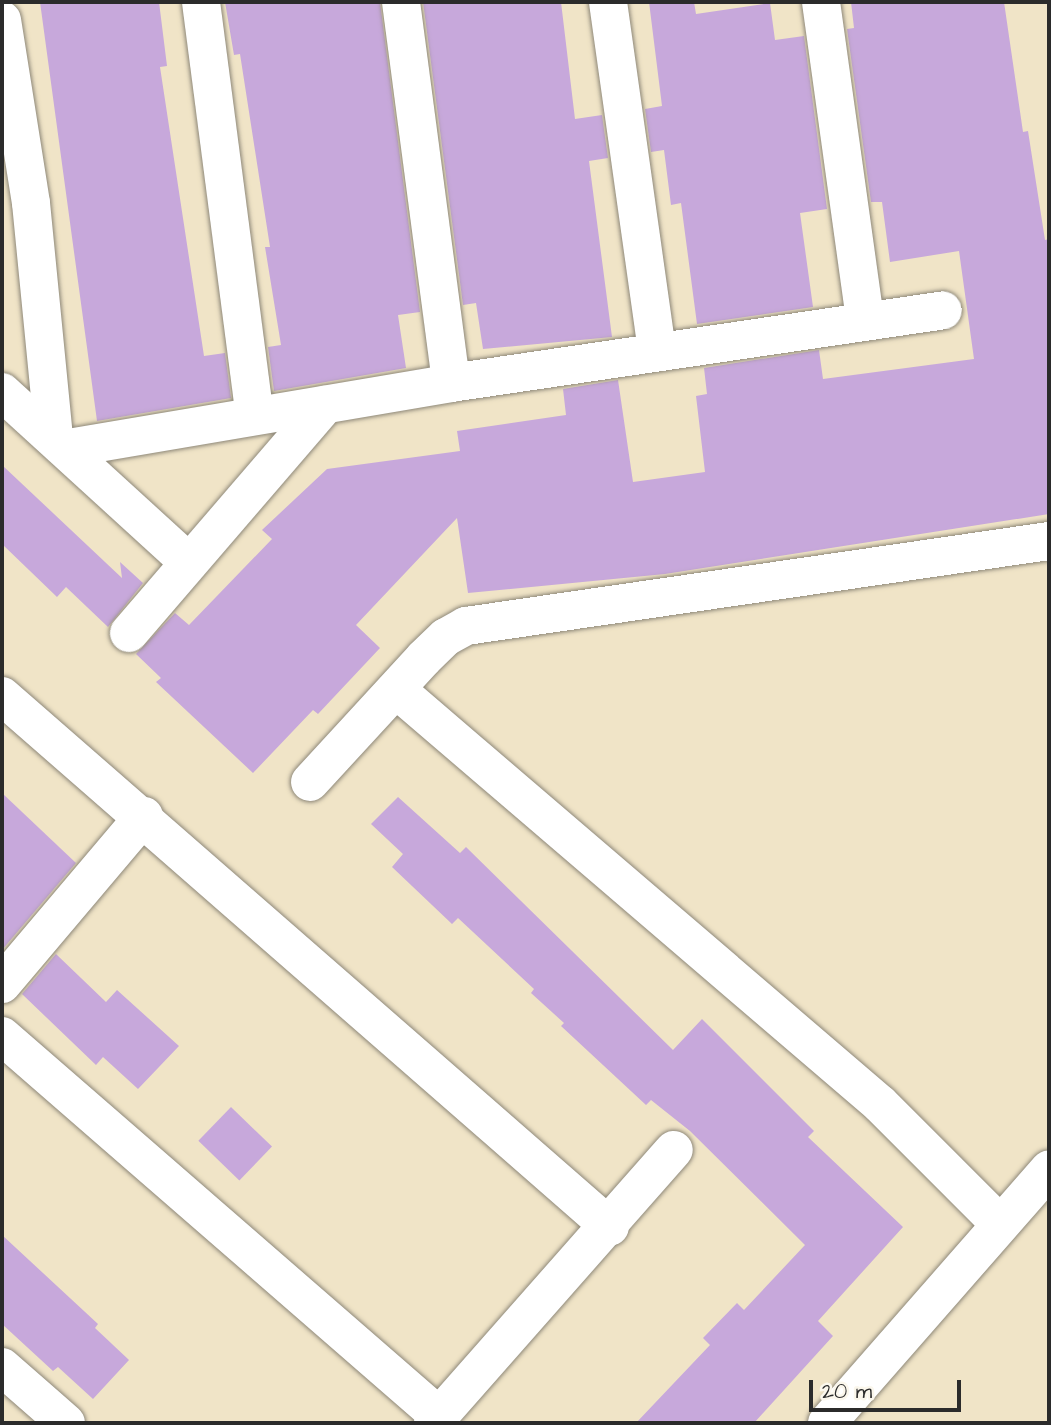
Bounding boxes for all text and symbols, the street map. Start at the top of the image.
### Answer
scale bar [813,1366,965,1410]
text: 20 m [822,1377,872,1406]

